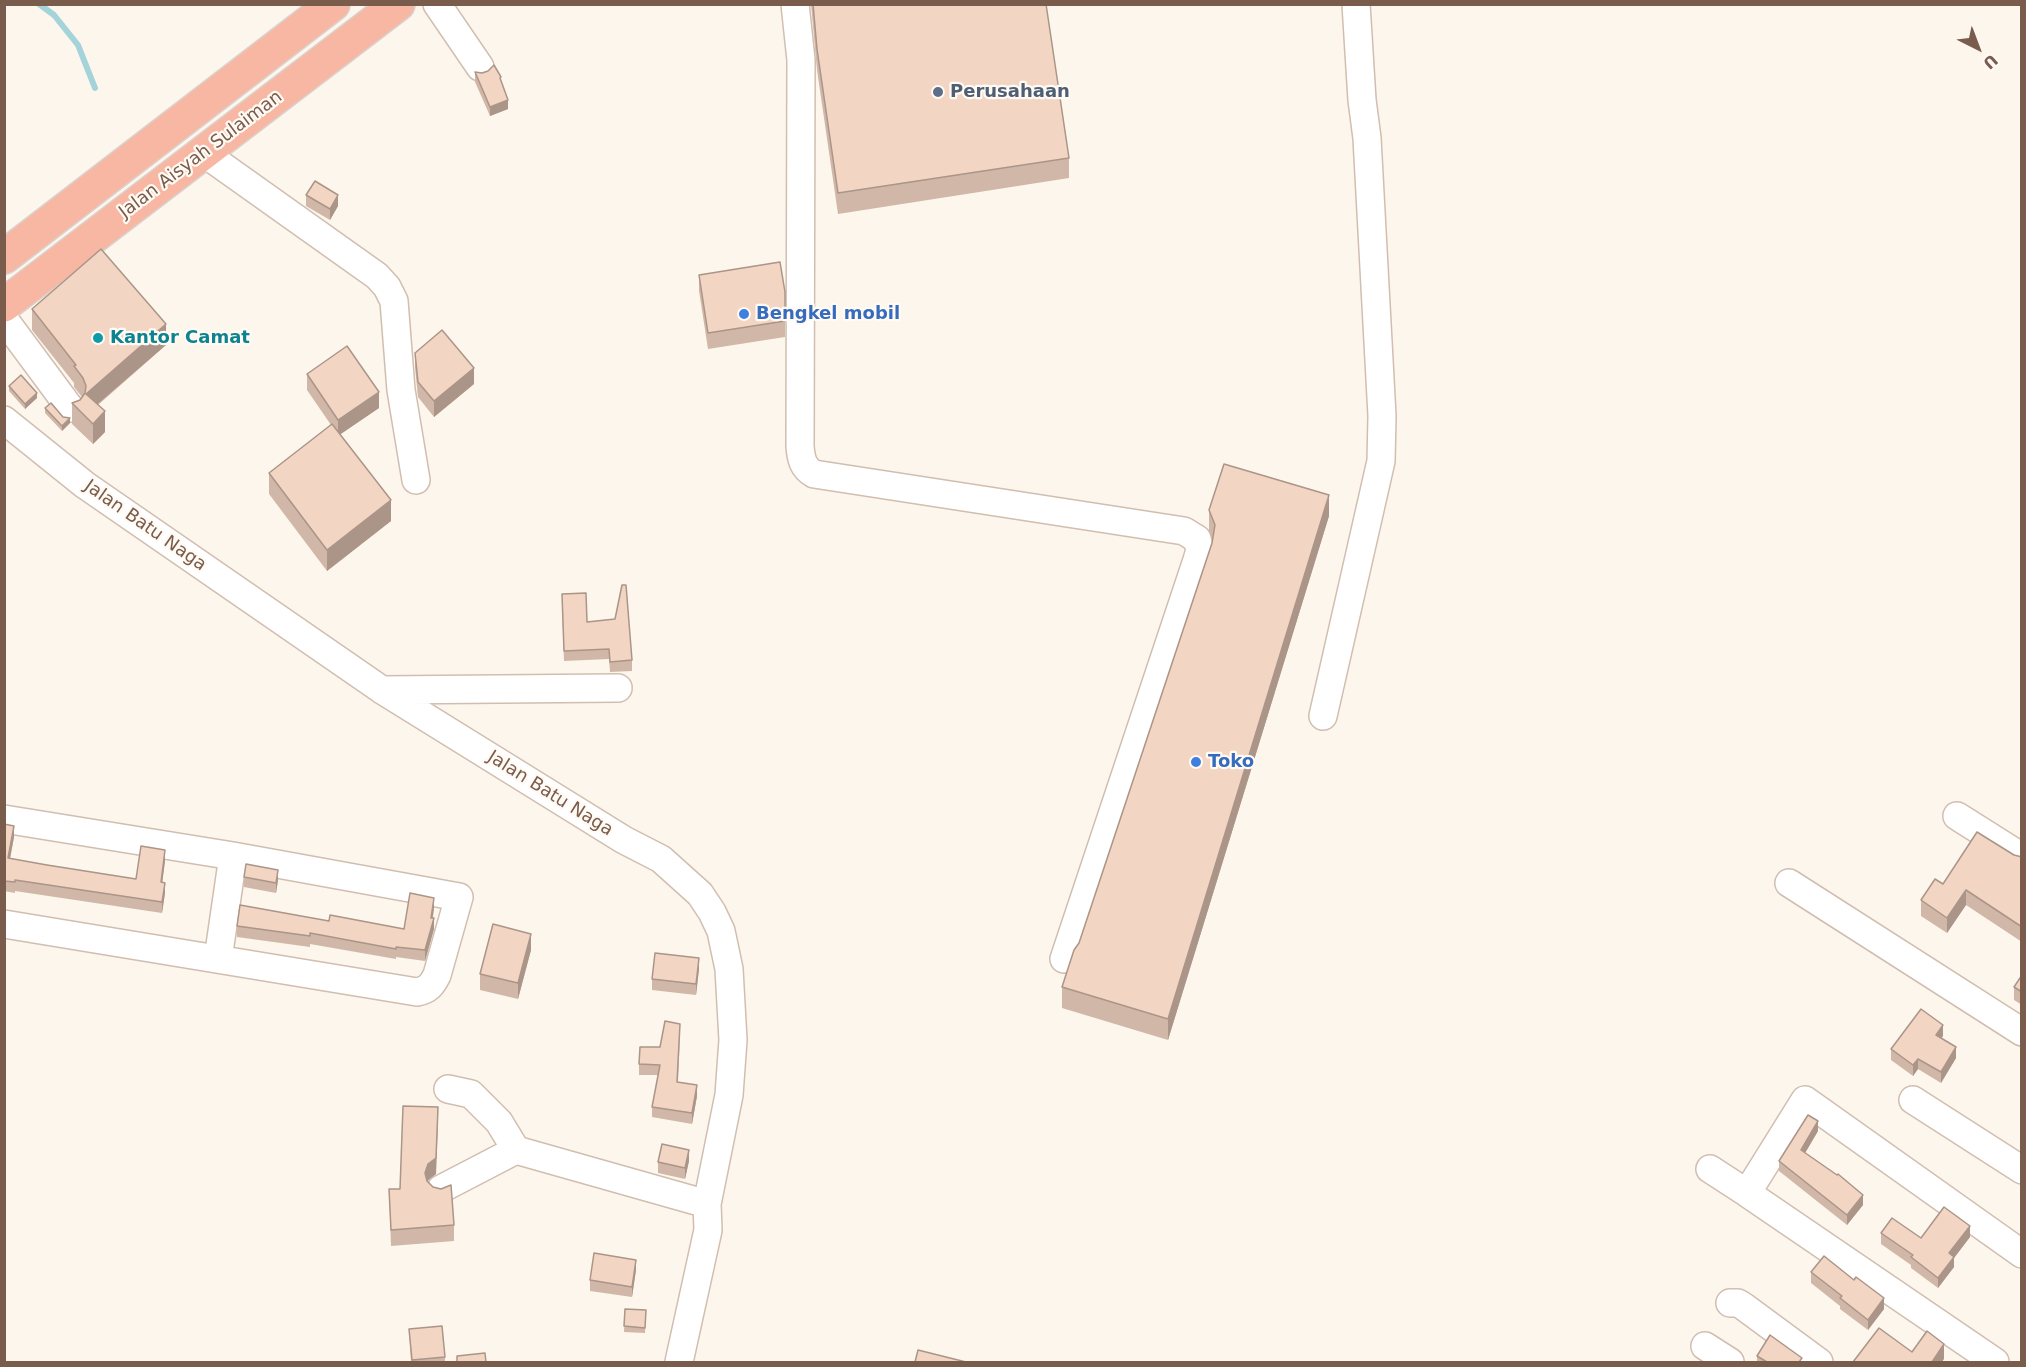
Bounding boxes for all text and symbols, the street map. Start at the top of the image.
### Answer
north arrow [1948,18,2008,78]
text: U [1979,50,2002,73]
place label: Perusahaan [950,81,1070,103]
marker: Perusahaan [931,85,945,99]
street label: Jalan Aisyah Sulaiman [115,87,287,223]
place label: Bengkel mobil [756,303,900,325]
marker: Bengkel mobil [737,307,751,321]
place label: Kantor Camat [110,327,250,349]
marker: Kantor Camat [91,331,105,345]
street label: Jalan Batu Naga [80,476,210,576]
street label: Jalan Batu Naga [483,747,617,841]
place label: Toko [1208,751,1254,773]
marker: Toko [1189,755,1203,769]

